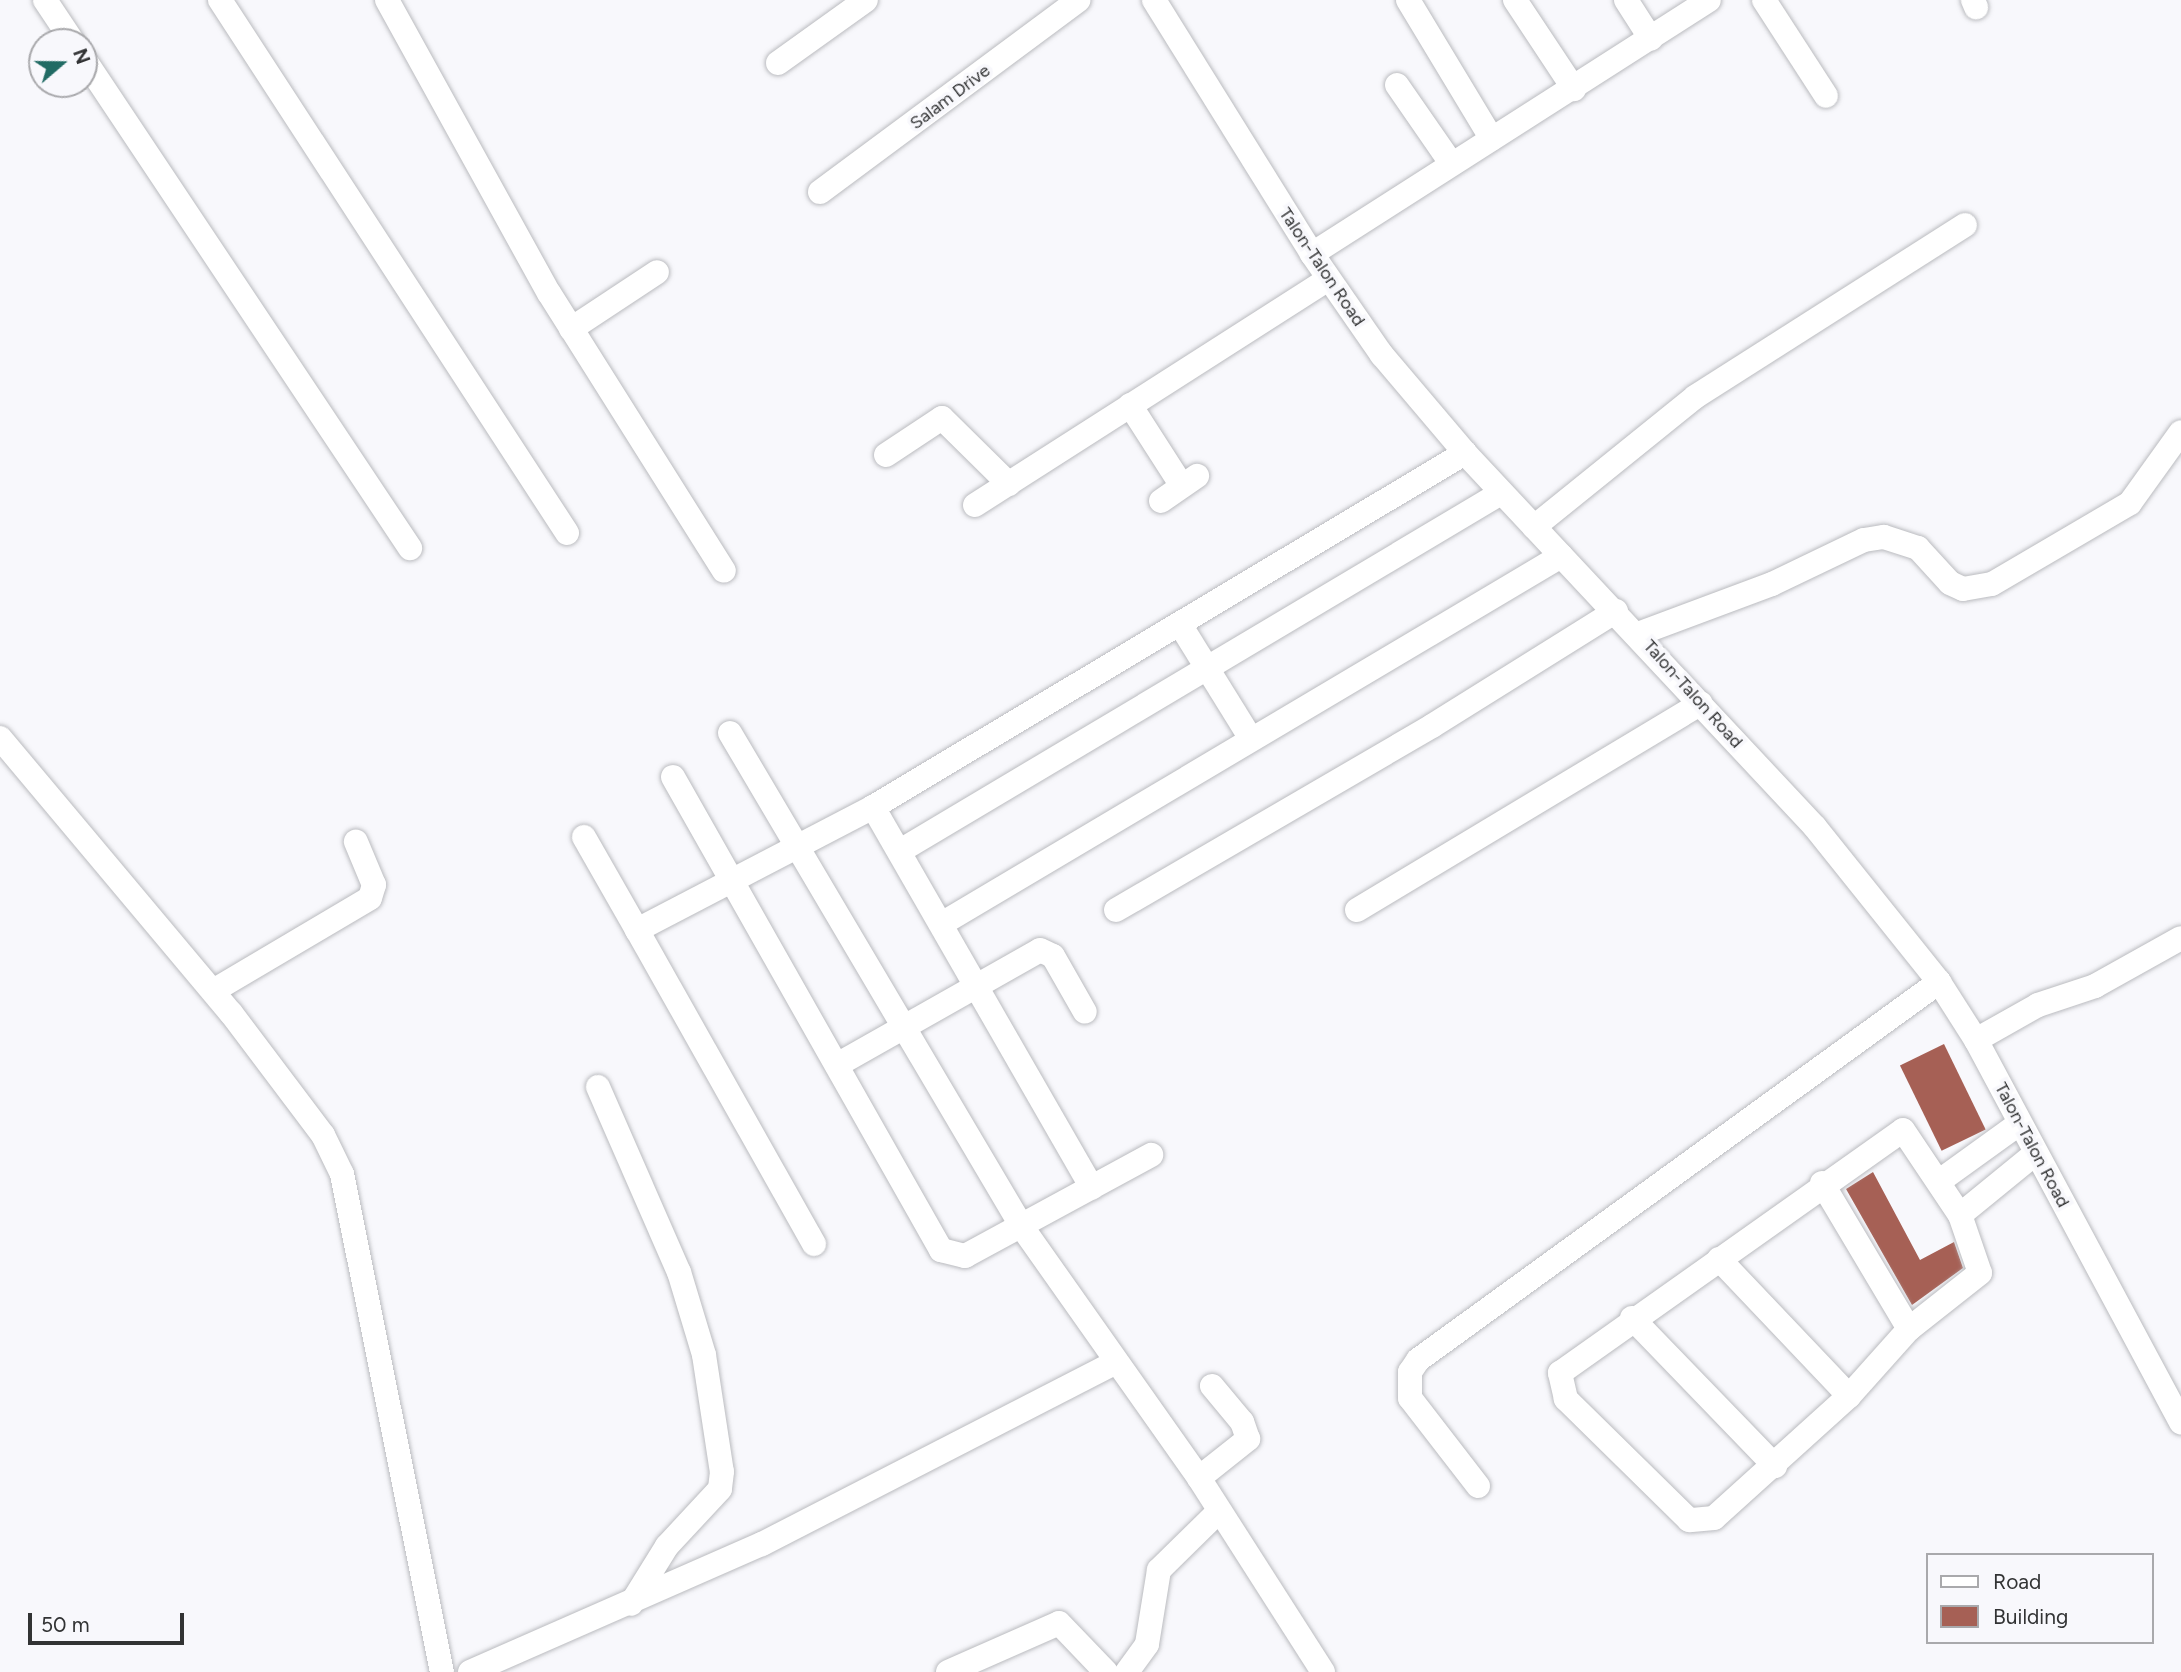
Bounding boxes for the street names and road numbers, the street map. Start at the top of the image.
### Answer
street label: Salam Drive [906,60,994,134]
street label: Talon-Talon Road [1274,204,1370,330]
street label: Talon-Talon Road [1639,635,1747,753]
street label: Talon-Talon Road [1990,1079,2074,1211]

